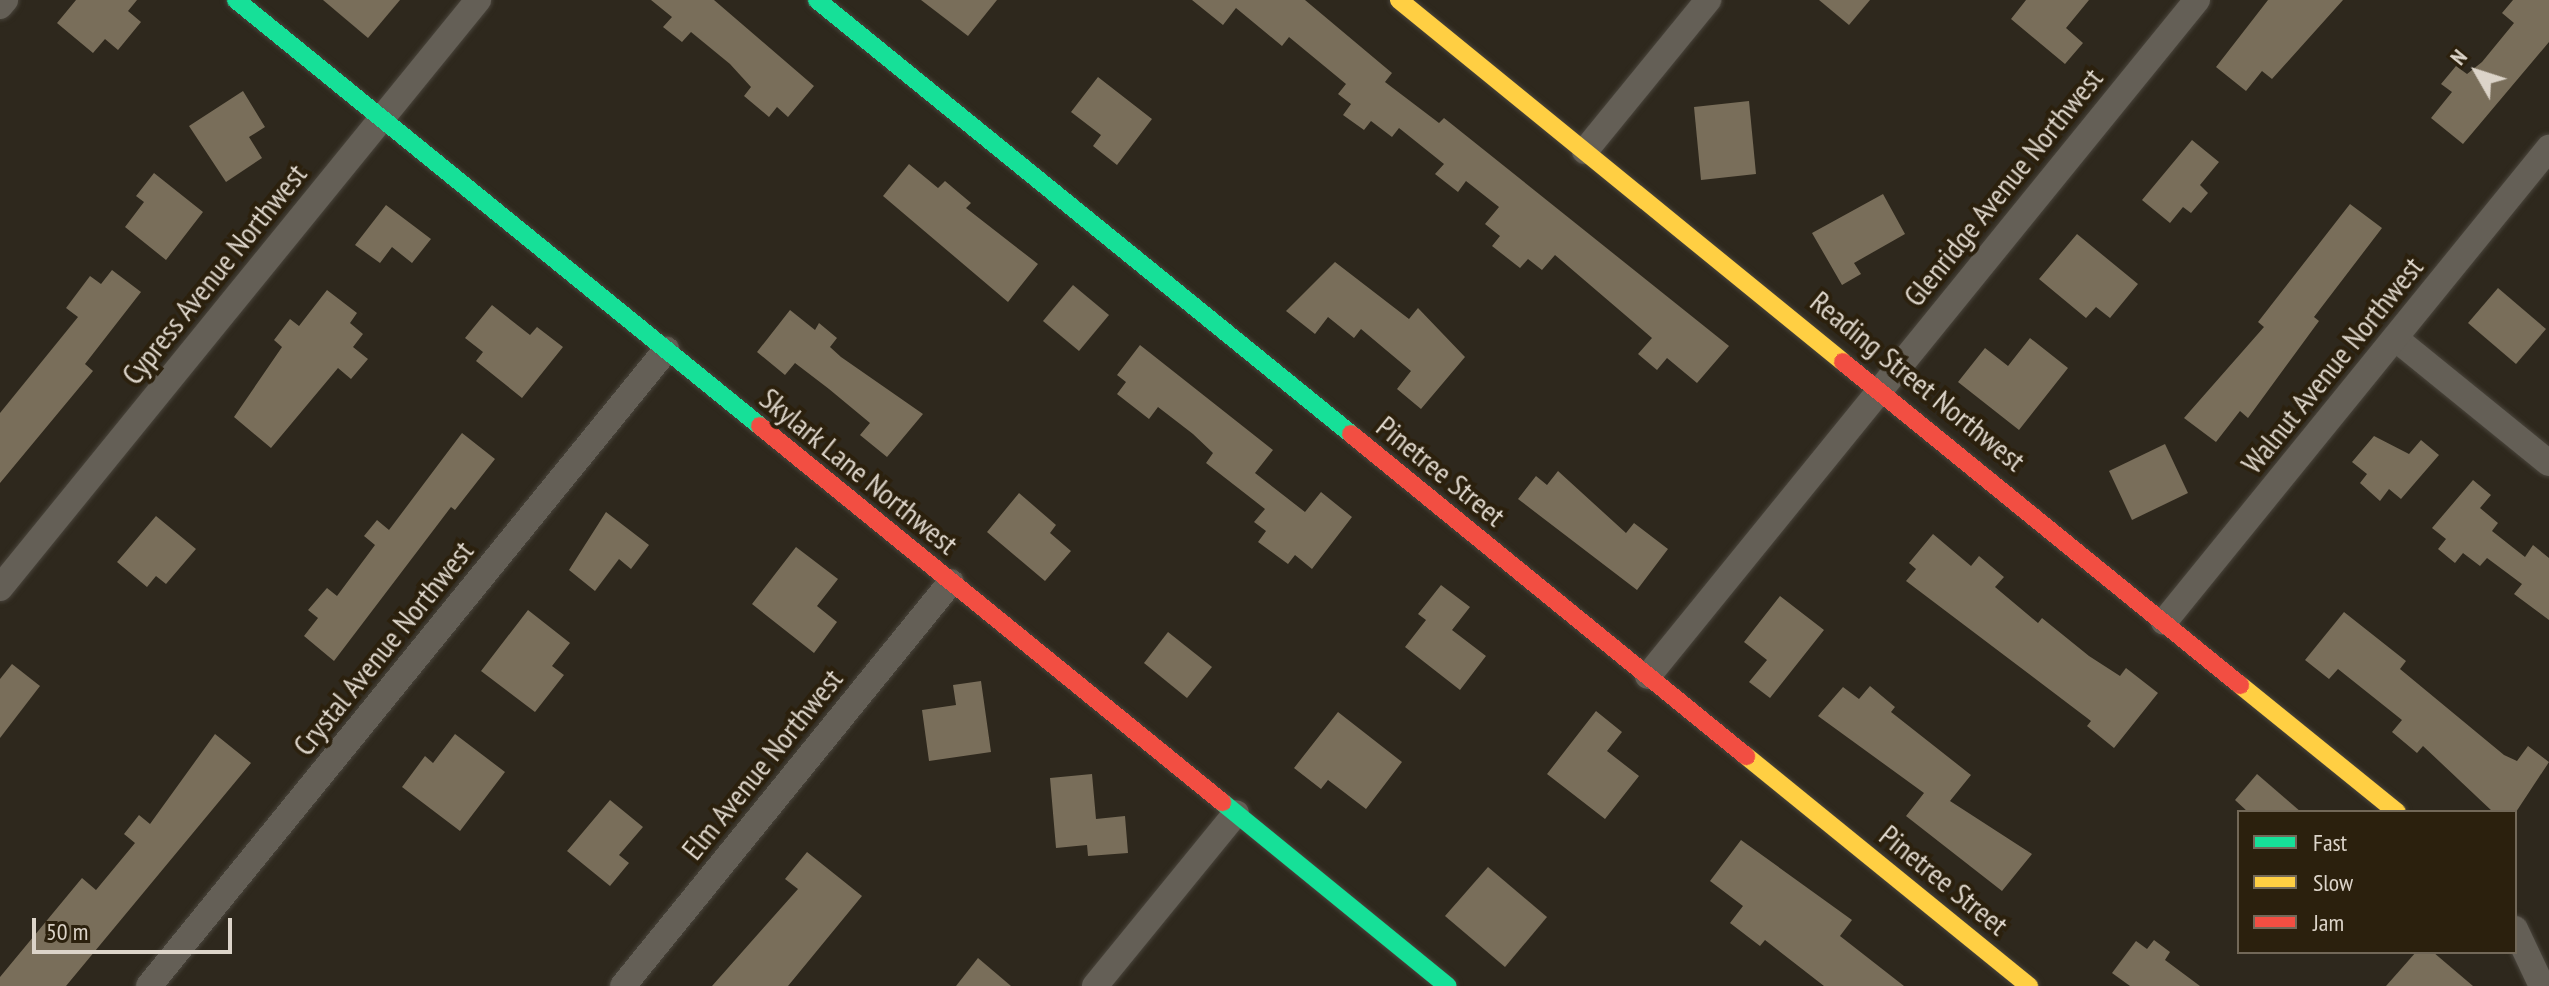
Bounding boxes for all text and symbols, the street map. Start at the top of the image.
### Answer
north arrow [2437,32,2517,112]
text: N [2444,43,2473,70]
street label: Glenridge Avenue Northwest [1896,60,2110,314]
street label: Cypress Avenue Northwest [114,156,314,392]
street label: Walnut Avenue Northwest [2233,249,2431,481]
street label: Reading Street Northwest [1803,283,2033,479]
street label: Skylark Lane Northwest [753,380,965,562]
street label: Pinetree Street [1369,408,1513,534]
street label: Crystal Avenue Northwest [285,533,481,763]
street label: Elm Avenue Northwest [674,661,850,867]
legend [2237,810,2517,954]
street label: Pinetree Street [1872,817,2016,943]
text: Fast [2313,827,2347,858]
text: Slow [2313,867,2353,898]
scale bar [36,902,236,952]
text: Jam [2313,907,2344,938]
text: 50 m [46,916,88,947]

